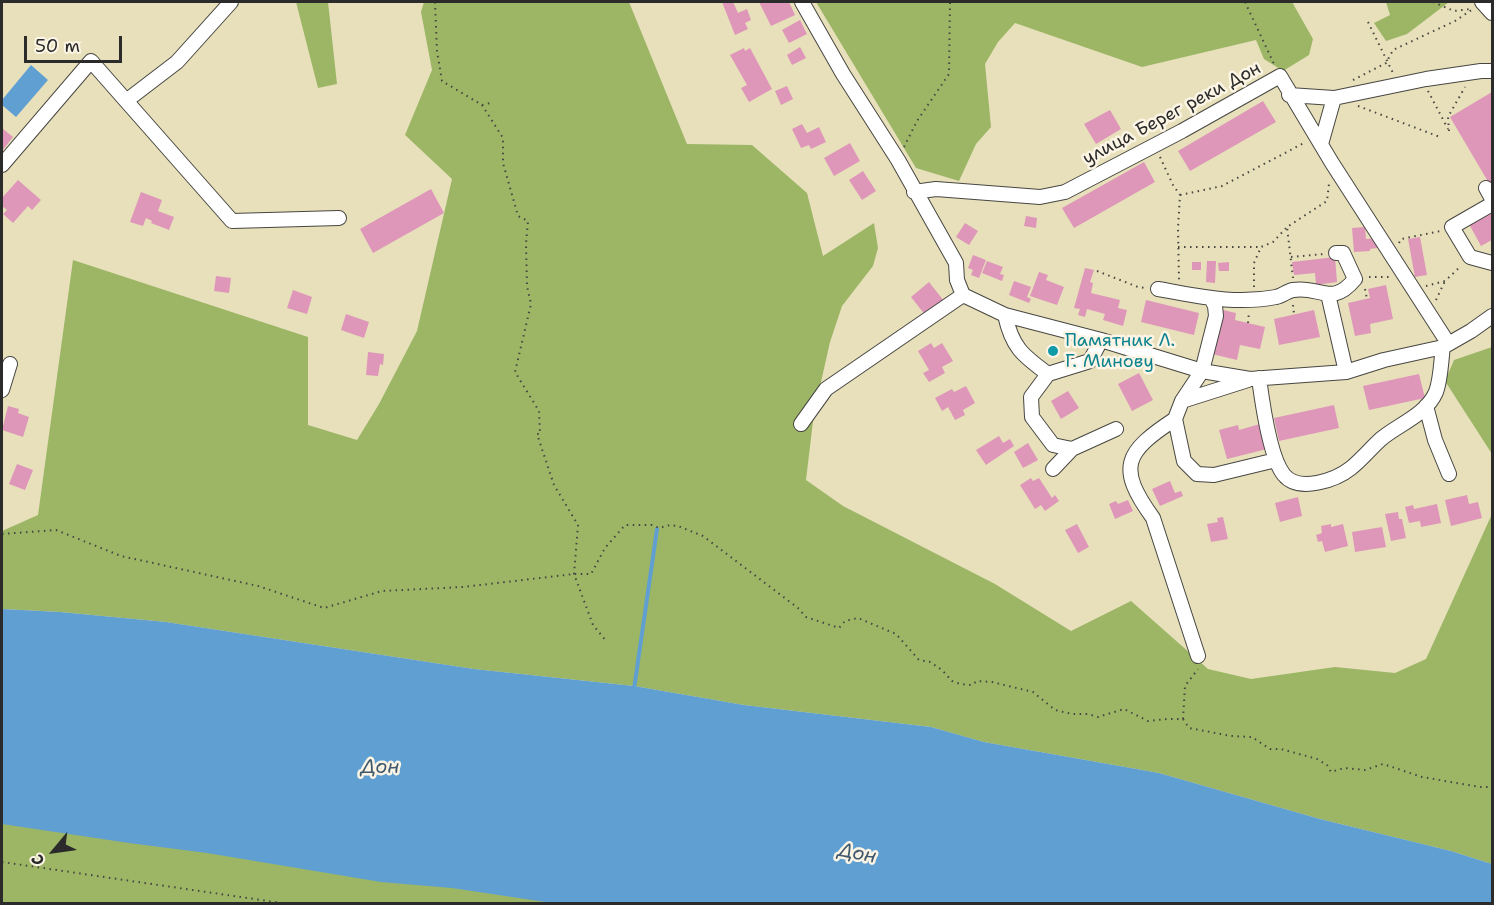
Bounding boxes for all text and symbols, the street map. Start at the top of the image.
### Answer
scale bar [27,24,124,62]
text: 50 m [35,34,80,58]
street label: улица Берег реки Дон [1079,58,1265,170]
place label: Памятник Л. Г. Минову [1065,330,1175,372]
marker: Памятник Л. Г. Минову [1046,344,1060,358]
water label: Дон [361,756,399,780]
north arrow [24,821,84,881]
water label: Дон [836,839,878,869]
text: С [26,851,49,869]

